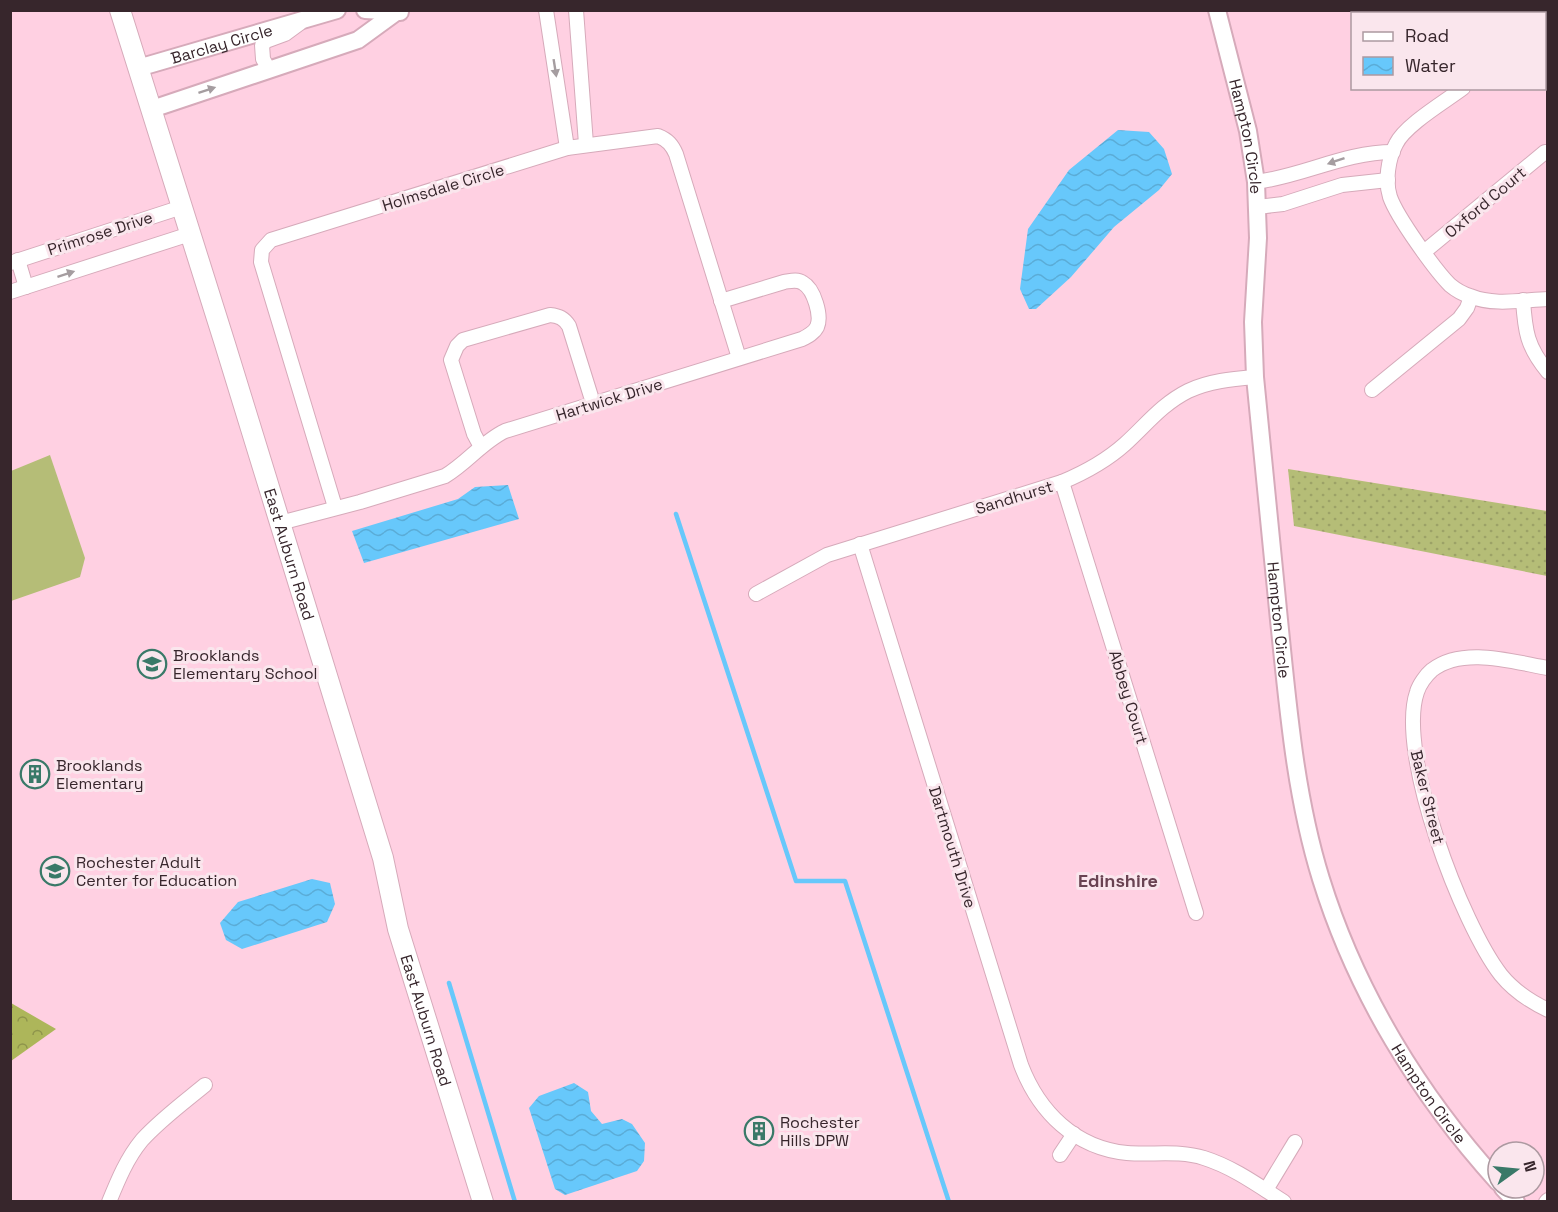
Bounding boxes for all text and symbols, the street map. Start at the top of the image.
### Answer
legend [1351,12,1546,90]
street label: Barclay Circle [168,19,275,69]
text: Road [1405,24,1449,47]
text: Water [1405,54,1456,77]
one-way arrow [550,59,559,78]
street label: Hampton Circle [1224,77,1266,195]
one-way arrow [198,85,216,94]
one-way arrow [1327,157,1345,167]
street label: Holmsdale Circle [380,159,507,216]
street label: Oxford Court [1440,162,1530,243]
street label: Primrose Drive [45,207,155,260]
one-way arrow [57,269,75,279]
street label: Hartwick Drive [553,373,665,426]
street label: Sandhurst [973,476,1056,519]
street label: East Auburn Road [259,486,319,623]
street label: Hampton Circle [1262,561,1295,680]
place label: Brooklands Elementary School [173,645,318,684]
street label: Abbey Court [1104,647,1153,747]
school or university icon: Brooklands Elementary School [136,648,168,680]
street label: Baker Street [1406,748,1449,846]
place label: Brooklands Elementary [56,755,144,794]
building icon: Brooklands Elementary [19,758,51,790]
street label: Dartmouth Drive [924,784,981,911]
place label: Rochester Adult Center for Education [76,852,237,891]
school or university icon: Rochester Adult Center for Education [39,855,71,887]
district label: Edinshire [1078,869,1158,892]
street label: East Auburn Road [396,952,456,1089]
street label: Hampton Circle [1386,1040,1471,1148]
place label: Rochester Hills DPW [780,1112,860,1151]
building icon: Rochester Hills DPW [743,1115,775,1147]
north arrow [1486,1140,1546,1200]
text: N [1518,1158,1542,1174]

